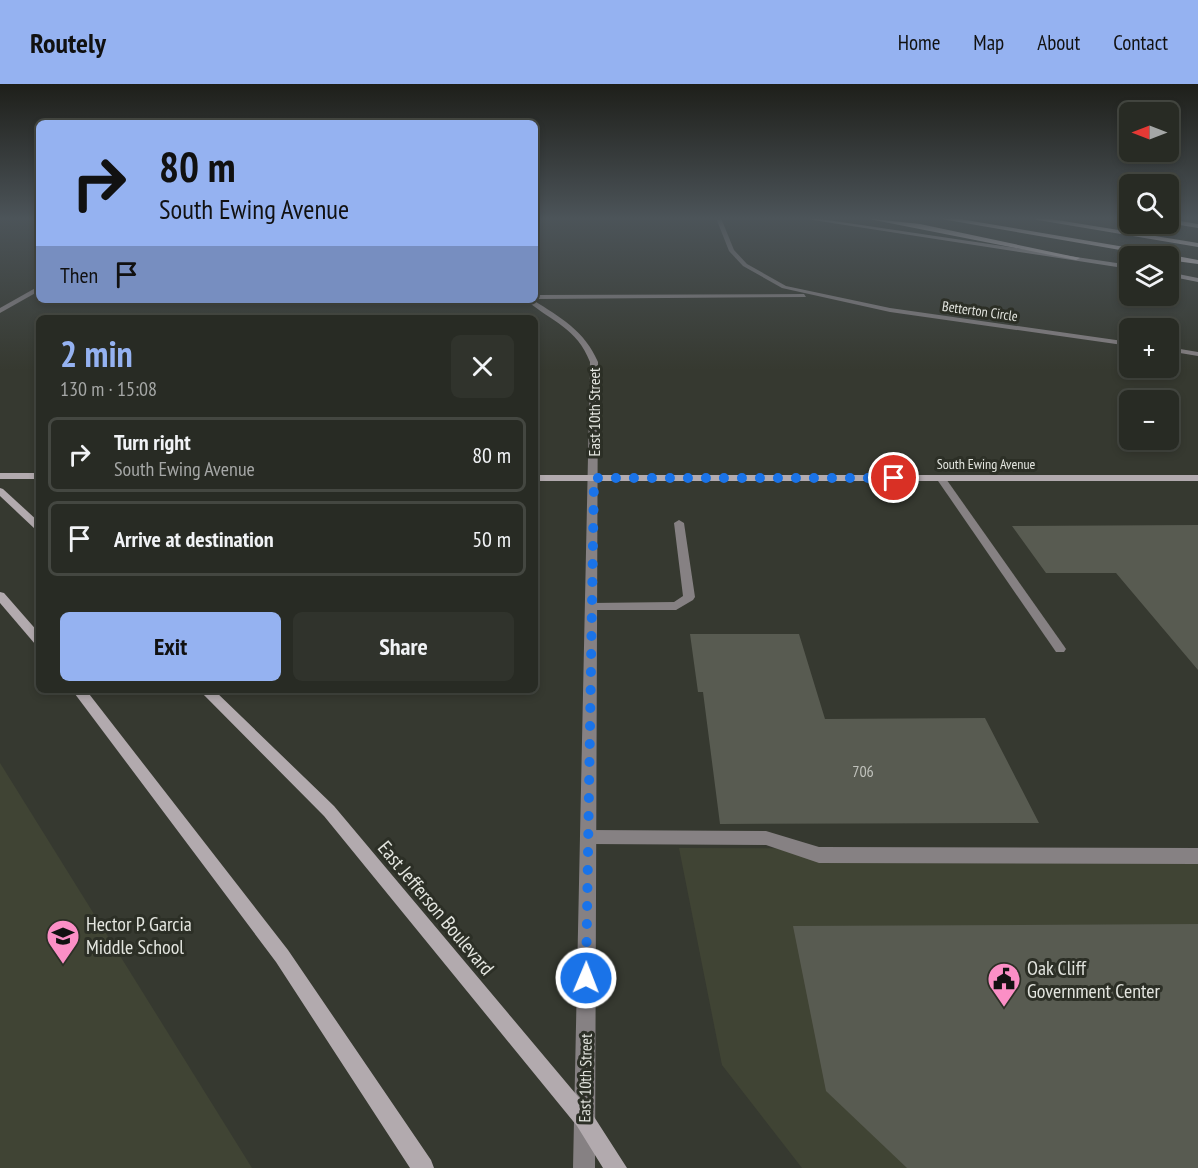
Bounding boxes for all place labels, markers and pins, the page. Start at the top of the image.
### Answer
pin [868,452,919,503]
place label: Hector P. Garcia Middle School [86,911,192,960]
school or university icon: Hector P. Garcia Middle School [45,918,81,965]
place label: Oak Cliff Government Center [1027,955,1161,1004]
public building icon: Oak Cliff Government Center [986,961,1022,1008]

